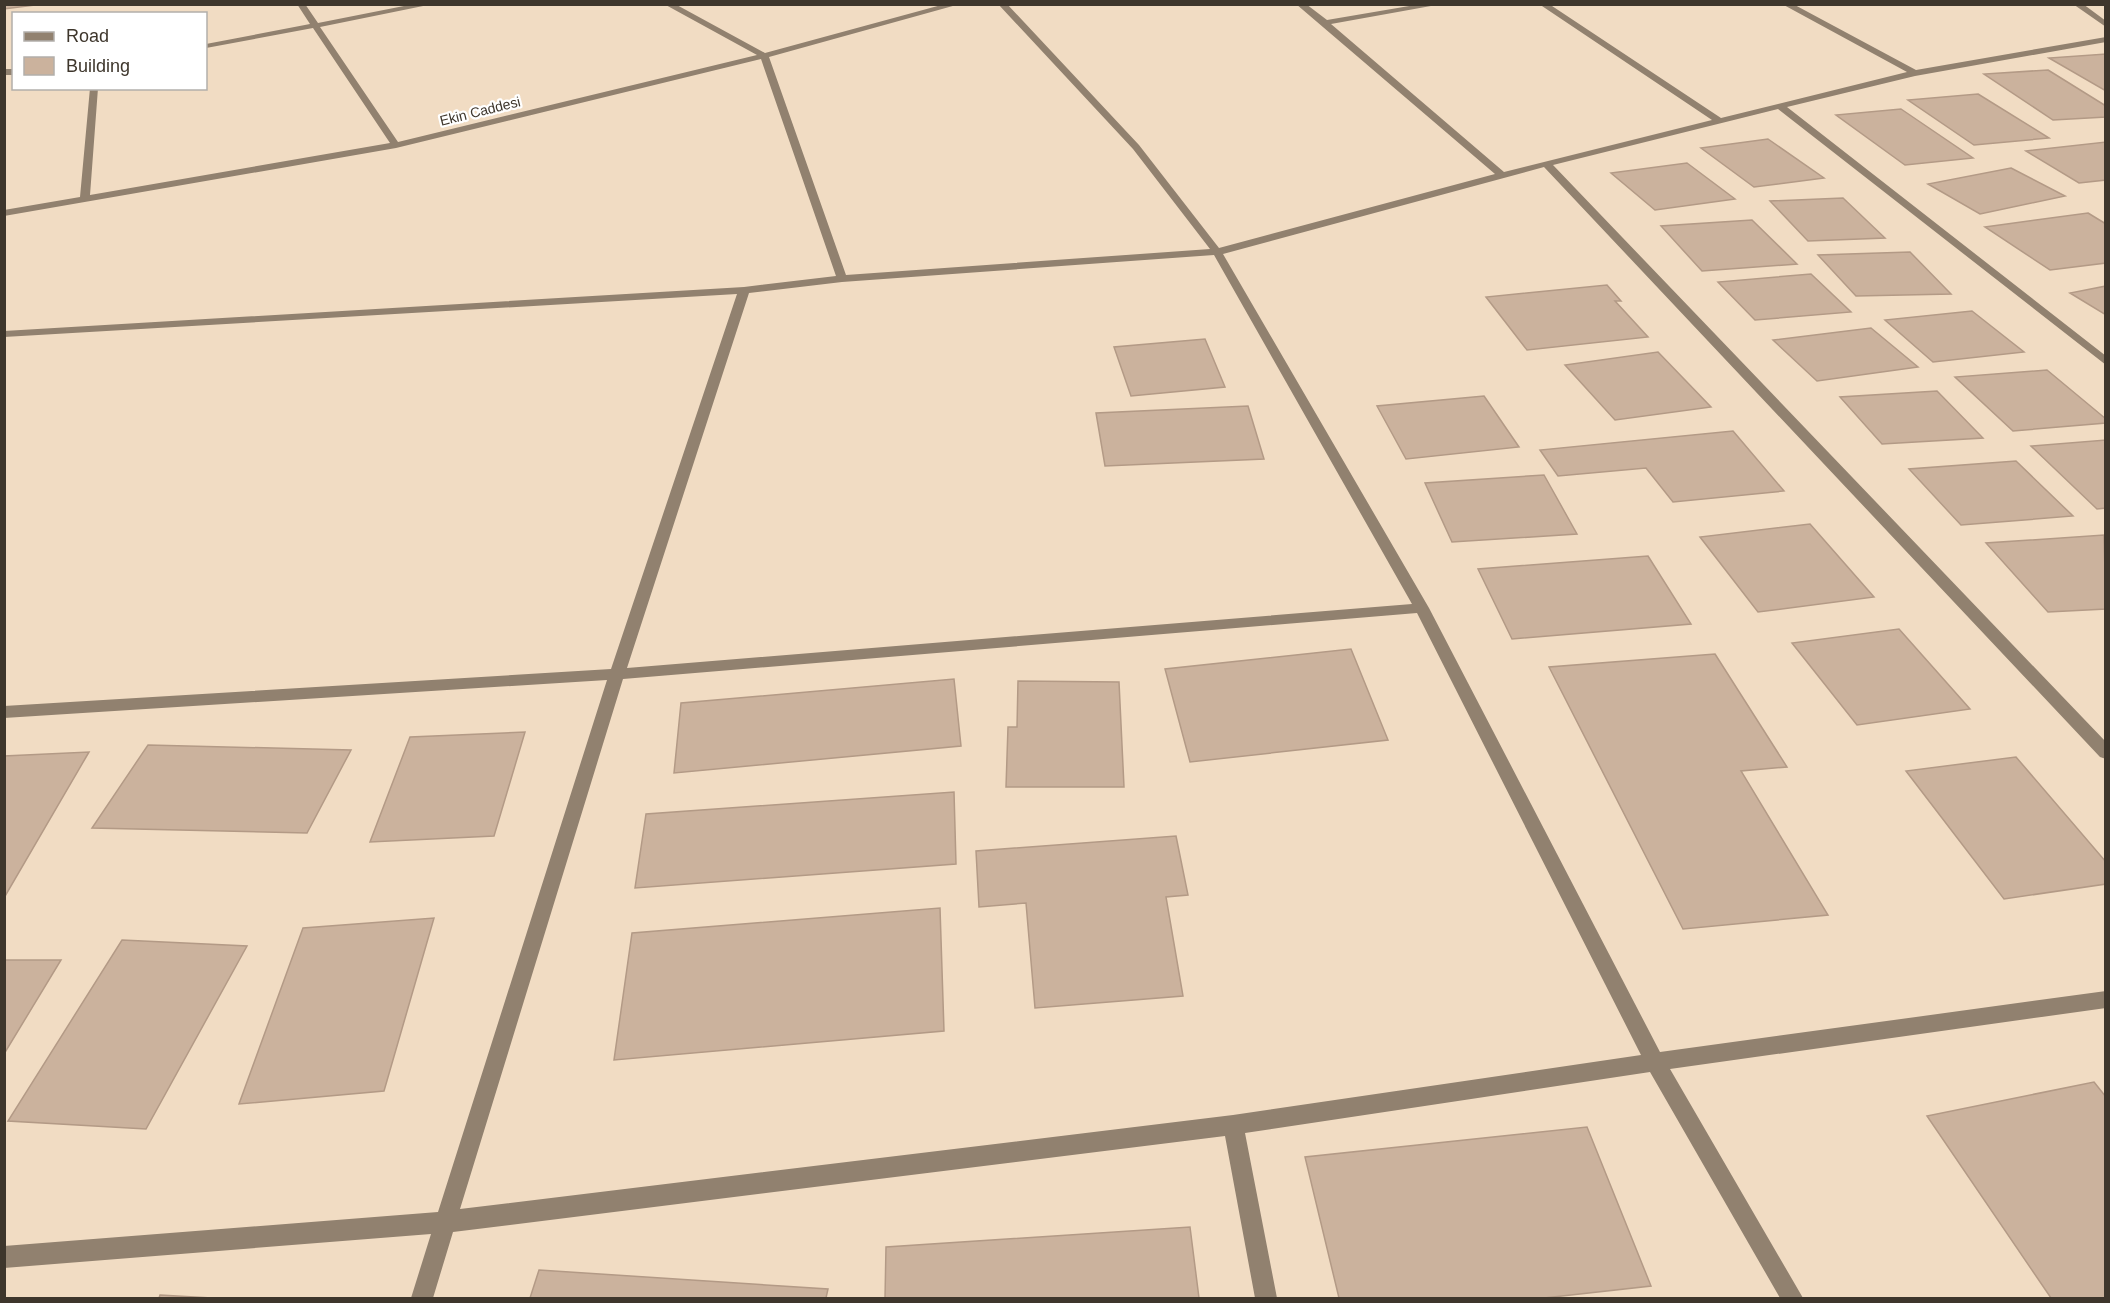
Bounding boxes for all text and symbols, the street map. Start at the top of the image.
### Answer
legend [12,12,207,90]
text: Road [66,26,109,46]
text: Building [66,56,130,76]
street label: Ekin Caddesi [438,93,522,129]

